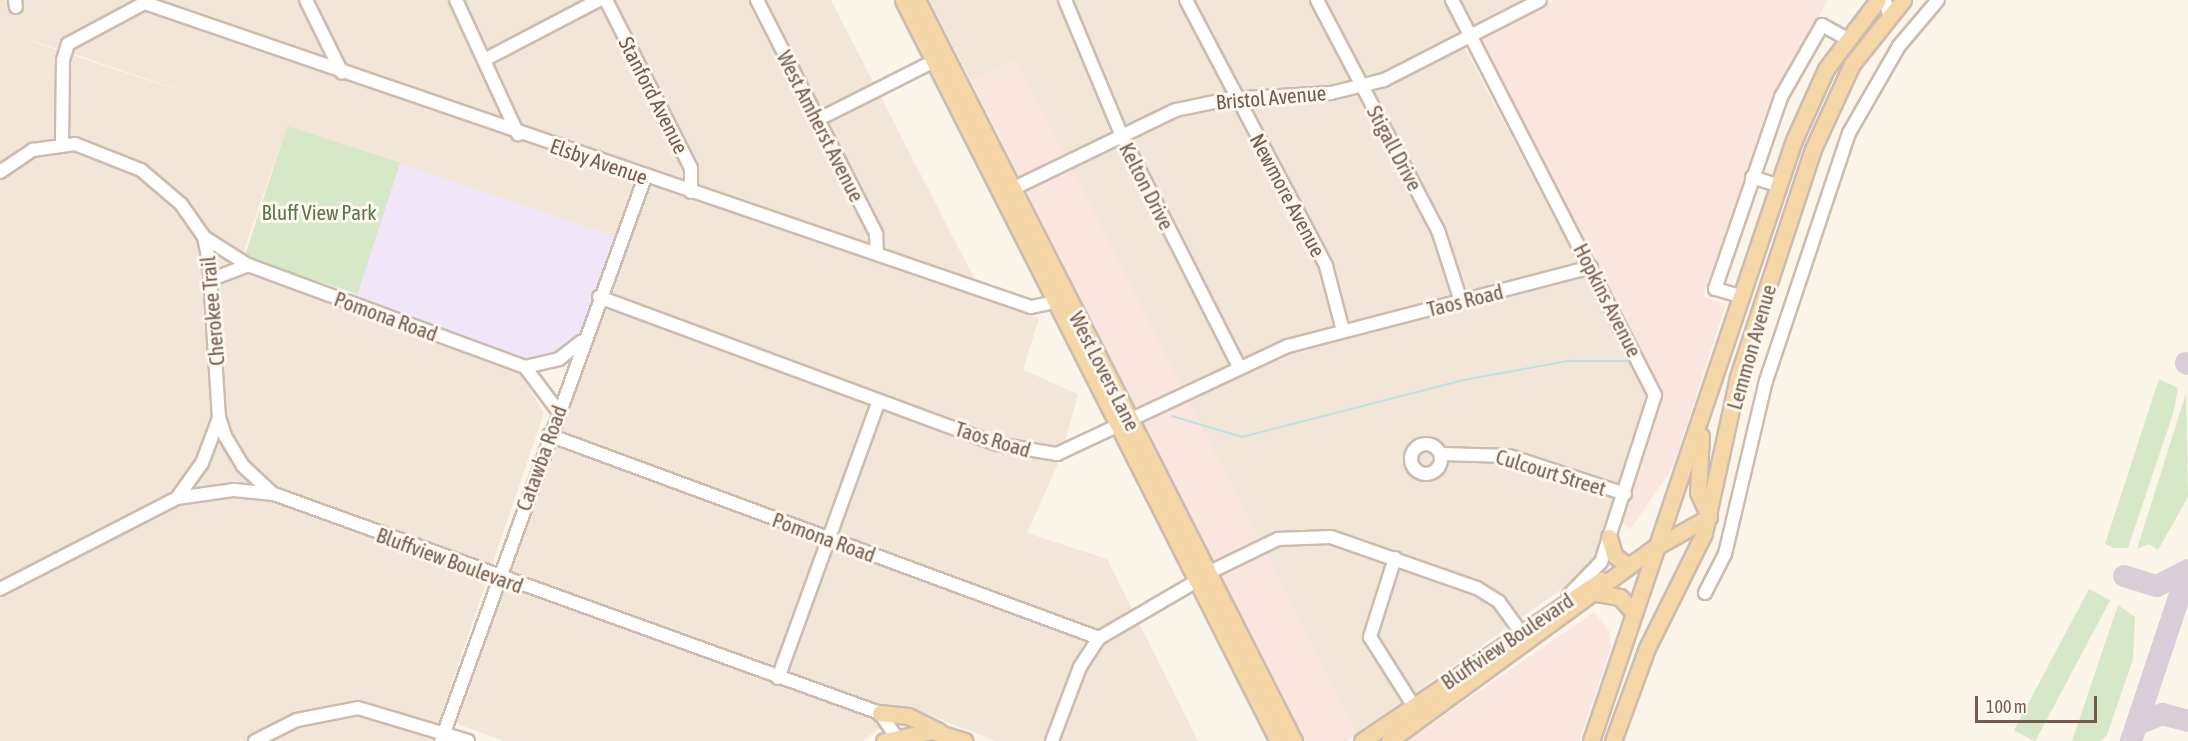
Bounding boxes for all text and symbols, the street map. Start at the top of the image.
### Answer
street label: Stanford Avenue [614,32,694,158]
street label: West Amherst Avenue [772,46,870,206]
street label: Bristol Avenue [1215,80,1327,114]
street label: Stigall Drive [1362,101,1428,195]
street label: Newmore Avenue [1245,129,1331,261]
street label: Elsby Avenue [547,133,651,189]
street label: Kelton Drive [1114,138,1180,234]
park label: Bluff View Park [262,199,376,225]
street label: Hopkins Avenue [1569,239,1647,361]
street label: Cherokee Trail [195,255,229,367]
street label: Taos Road [1424,278,1506,322]
street label: Lemmon Avenue [1721,282,1781,412]
street label: Pomona Road [331,286,441,346]
street label: West Lovers Lane [1064,307,1146,435]
street label: Catawba Road [510,402,572,514]
street label: Taos Road [952,416,1034,462]
street label: Culcourt Street [1493,443,1609,501]
street label: Pomona Road [769,507,879,567]
street label: Bluffview Boulevard [373,522,527,598]
street label: Bluffview Boulevard [1436,587,1578,695]
scale bar [1978,684,2100,722]
text: 100 m [1986,696,2027,717]

